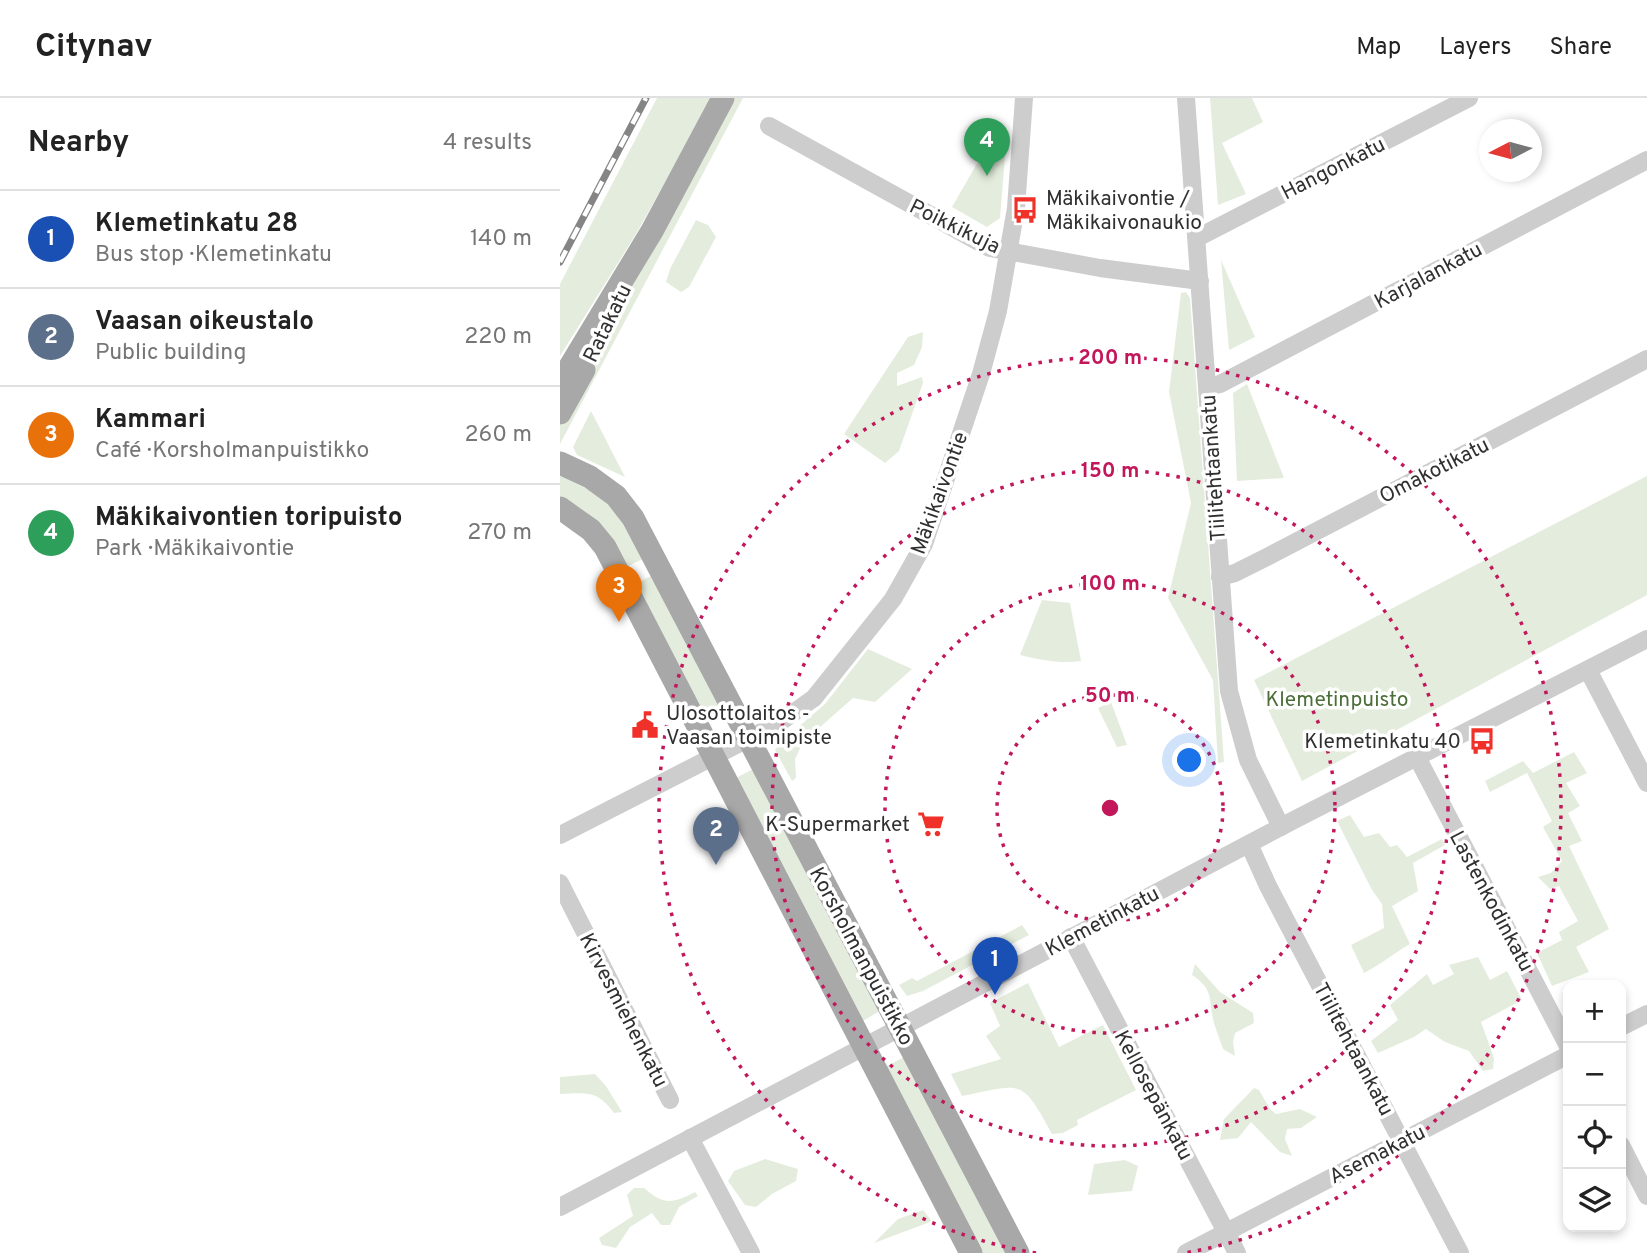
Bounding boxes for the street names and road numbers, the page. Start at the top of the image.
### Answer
street label: Hangonkatu [1277,132,1390,207]
street label: Poikkikuja [904,194,1004,261]
street label: Karjalankatu [1370,237,1487,316]
street label: Ratakatu [578,280,639,367]
street label: Tiilitehtaankatu [1196,394,1233,542]
street label: Mäkikaivontie [906,428,975,559]
street label: Omakotikatu [1375,432,1494,511]
street label: Lastenkodinkatu [1442,827,1539,977]
street label: Korsholmanpuistikko [802,863,919,1051]
street label: Klemetinkatu [1041,881,1164,964]
street label: Kirvesmiehenkatu [572,929,673,1092]
street label: Tiilitehtaankatu [1306,979,1399,1121]
street label: Kellosepänkatu [1107,1026,1198,1165]
street label: Asemakatu [1325,1120,1431,1191]

